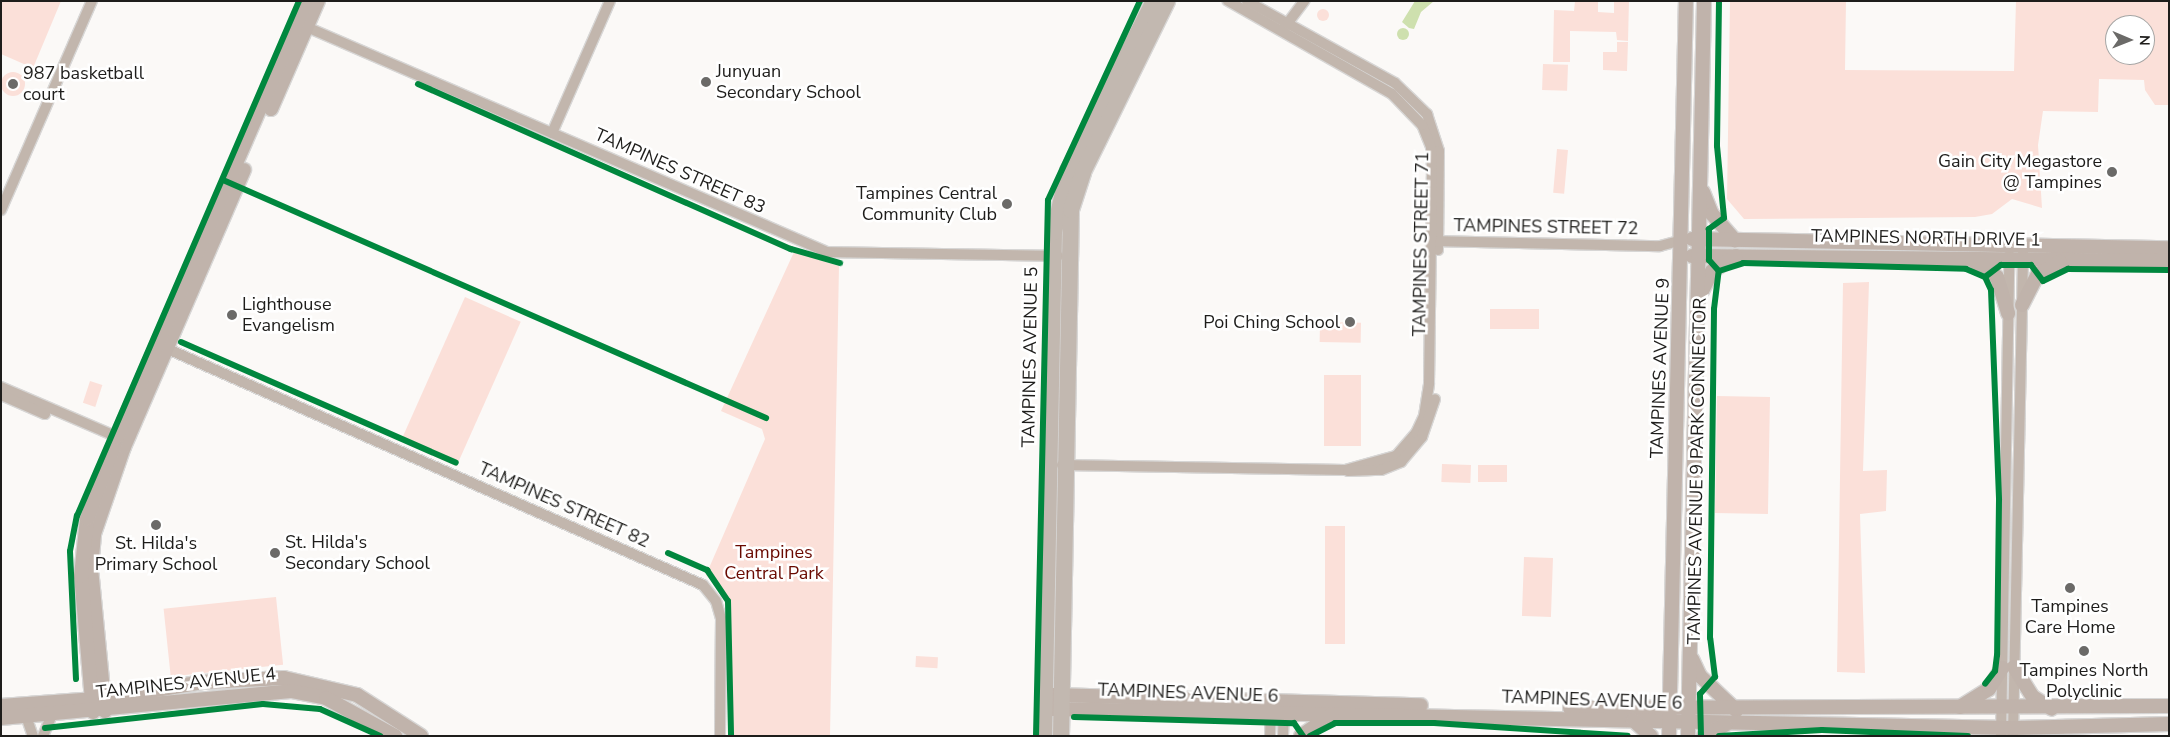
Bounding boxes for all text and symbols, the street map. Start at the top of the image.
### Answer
north arrow [2105,15,2155,65]
text: N [2135,35,2154,46]
place label: Junyuan Secondary School [716,61,861,104]
place label: 987 basketball court [23,63,144,106]
marker: Junyuan Secondary School [700,76,712,88]
marker: 987 basketball court [7,78,19,90]
street label: TAMPINES STREET 83 [591,124,769,218]
street label: TAMPINES STREET 71 [1409,151,1433,337]
place label: Gain City Megastore @ Tampines [1938,151,2102,193]
marker: Gain City Megastore @ Tampines [2106,166,2118,178]
place label: Tampines Central Community Club [856,183,997,225]
marker: Tampines Central Community Club [1001,198,1013,210]
street label: TAMPINES STREET 72 [1453,215,1639,239]
street label: TAMPINES NORTH DRIVE 1 [1811,225,2041,251]
street label: TAMPINES AVENUE 5 [1018,266,1042,448]
street label: TAMPINES AVENUE 9 [1646,277,1674,459]
place label: Lighthouse Evangelism [242,294,335,336]
street label: TAMPINES AVENUE 9 PARK CONNECTOR [1683,297,1711,645]
marker: Lighthouse Evangelism [226,309,238,321]
place label: Poi Ching School [1203,311,1340,333]
marker: Poi Ching School [1344,316,1356,328]
street label: TAMPINES STREET 82 [475,458,653,552]
marker: St. Hilda's Primary School [150,519,162,531]
place label: St. Hilda's Secondary School [285,532,430,574]
place label: St. Hilda's Primary School [95,533,217,576]
park label: Tampines Central Park [724,542,824,584]
marker: St. Hilda's Secondary School [269,547,281,559]
marker: Tampines Care Home [2064,582,2076,594]
place label: Tampines Care Home [2025,596,2115,638]
marker: Tampines North Polyclinic [2077,644,2091,658]
place label: Tampines North Polyclinic [2020,660,2148,702]
street label: TAMPINES AVENUE 4 [95,663,277,703]
street label: TAMPINES AVENUE 6 [1097,679,1279,707]
street label: TAMPINES AVENUE 6 [1501,686,1683,714]

